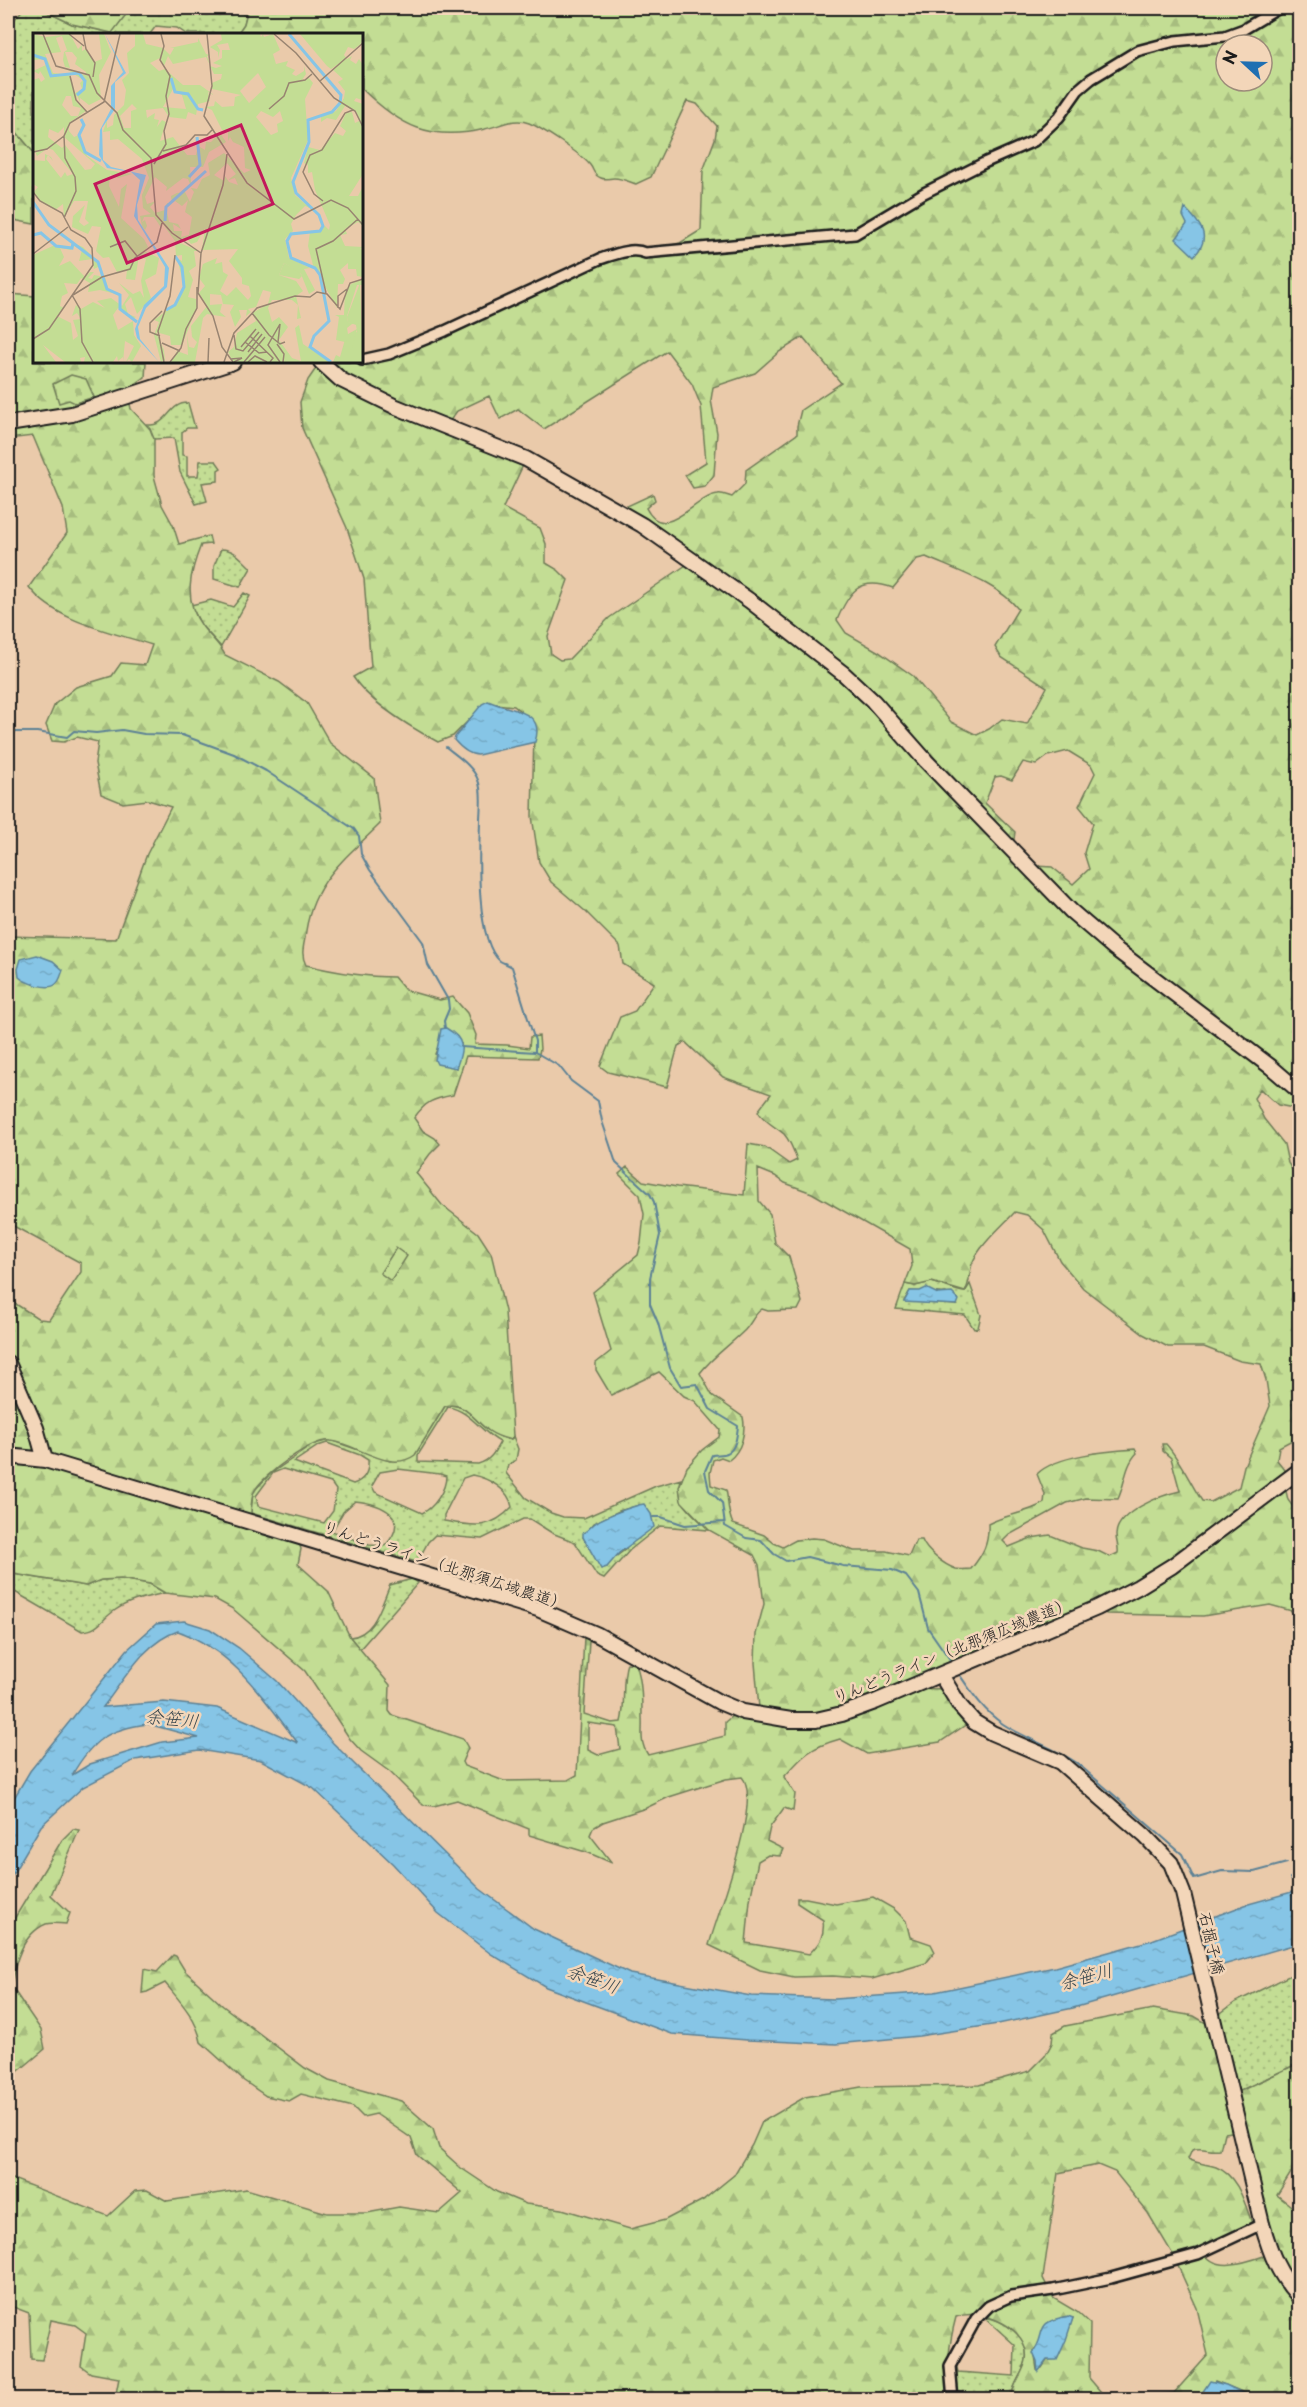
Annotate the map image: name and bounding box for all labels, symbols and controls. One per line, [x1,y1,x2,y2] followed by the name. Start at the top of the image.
[33,33,363,363] inset map
[1214,33,1274,93] north arrow
[1216,47,1243,67] text: N
[320,1513,571,1615] street label: りんどうライン（北那須広域農道）
[829,1590,1075,1708] street label: りんどうライン（北那須広域農道）
[144,1701,200,1734] water label: 余笹川
[1194,1909,1232,1977] street label: 石掘子橋
[564,1956,624,2000] water label: 余笹川
[1056,1956,1115,1996] water label: 余笹川

